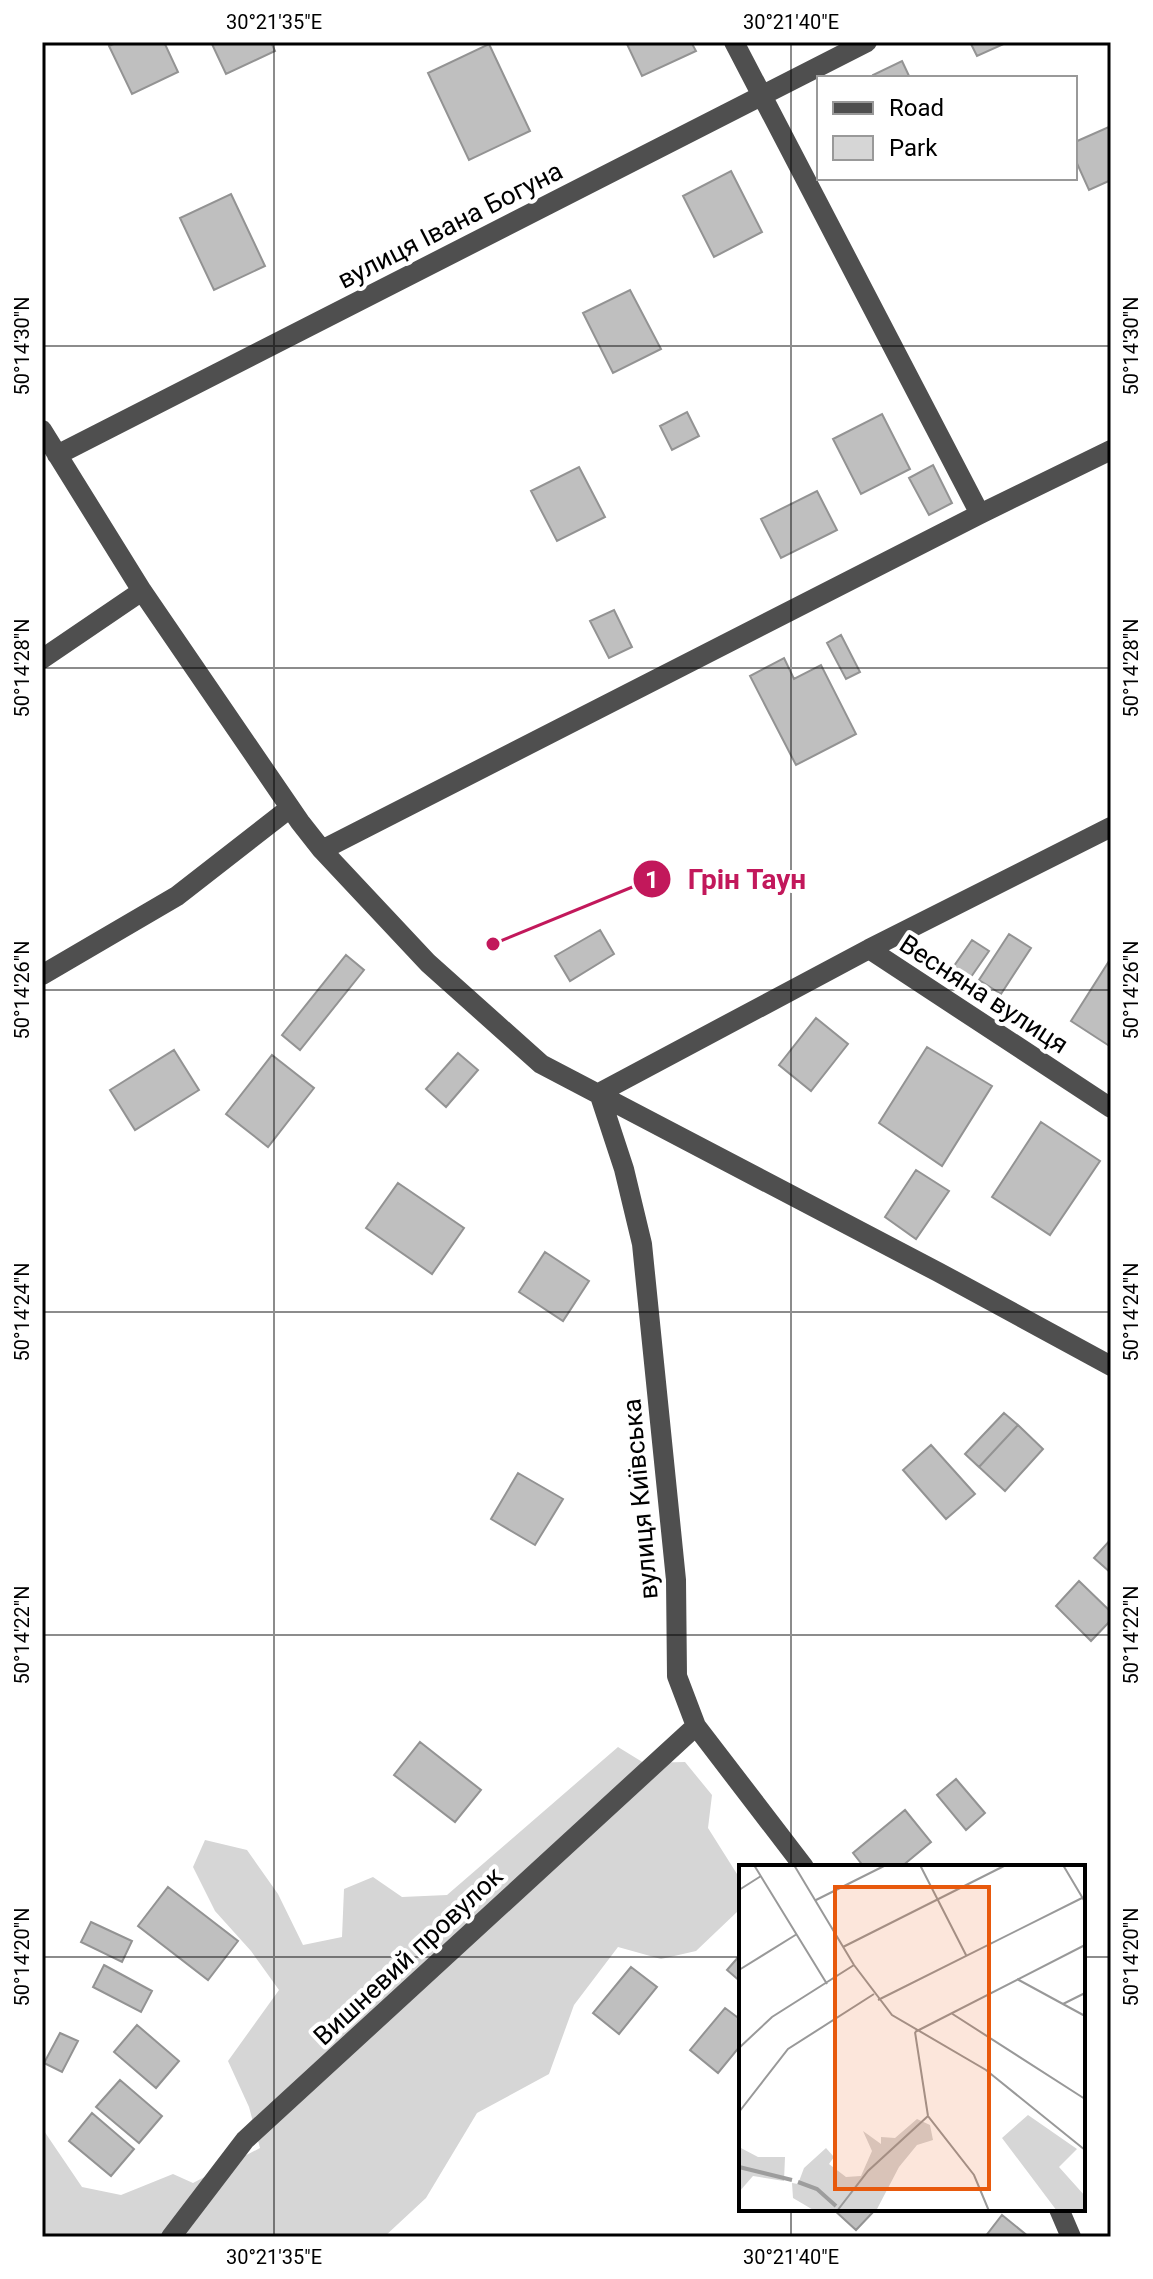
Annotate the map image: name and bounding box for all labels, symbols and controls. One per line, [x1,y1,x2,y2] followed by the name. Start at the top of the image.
[226,10,322,34] text: 30°21'35"E
[743,10,839,34] text: 30°21'40"E
[817,76,1077,180] legend
[889,94,944,122] text: Road
[889,134,938,162] text: Park
[333,155,567,295] street label: вулиця Івана Богуна
[10,296,34,396] text: 50°14'30"N
[1119,296,1143,396] text: 50°14'30"N
[10,618,34,718] text: 50°14'28"N
[1119,618,1143,718] text: 50°14'28"N
[632,853,823,905] callout: Грін Таун
[688,863,806,896] text: Грін Таун
[645,866,659,894] text: 1
[894,928,1074,1060] street label: Весняна вулиця
[10,940,34,1040] text: 50°14'26"N
[1119,940,1143,1040] text: 50°14'26"N
[10,1262,34,1362] text: 50°14'24"N
[1119,1262,1143,1362] text: 50°14'24"N
[616,1397,664,1601] street label: вулиця Київська
[10,1585,34,1685] text: 50°14'22"N
[1119,1585,1143,1685] text: 50°14'22"N
[307,1861,509,2051] street label: Вишневий провулок
[739,1865,1085,2211] inset map
[10,1907,34,2007] text: 50°14'20"N
[1119,1907,1143,2007] text: 50°14'20"N
[226,2245,322,2269] text: 30°21'35"E
[743,2245,839,2269] text: 30°21'40"E

